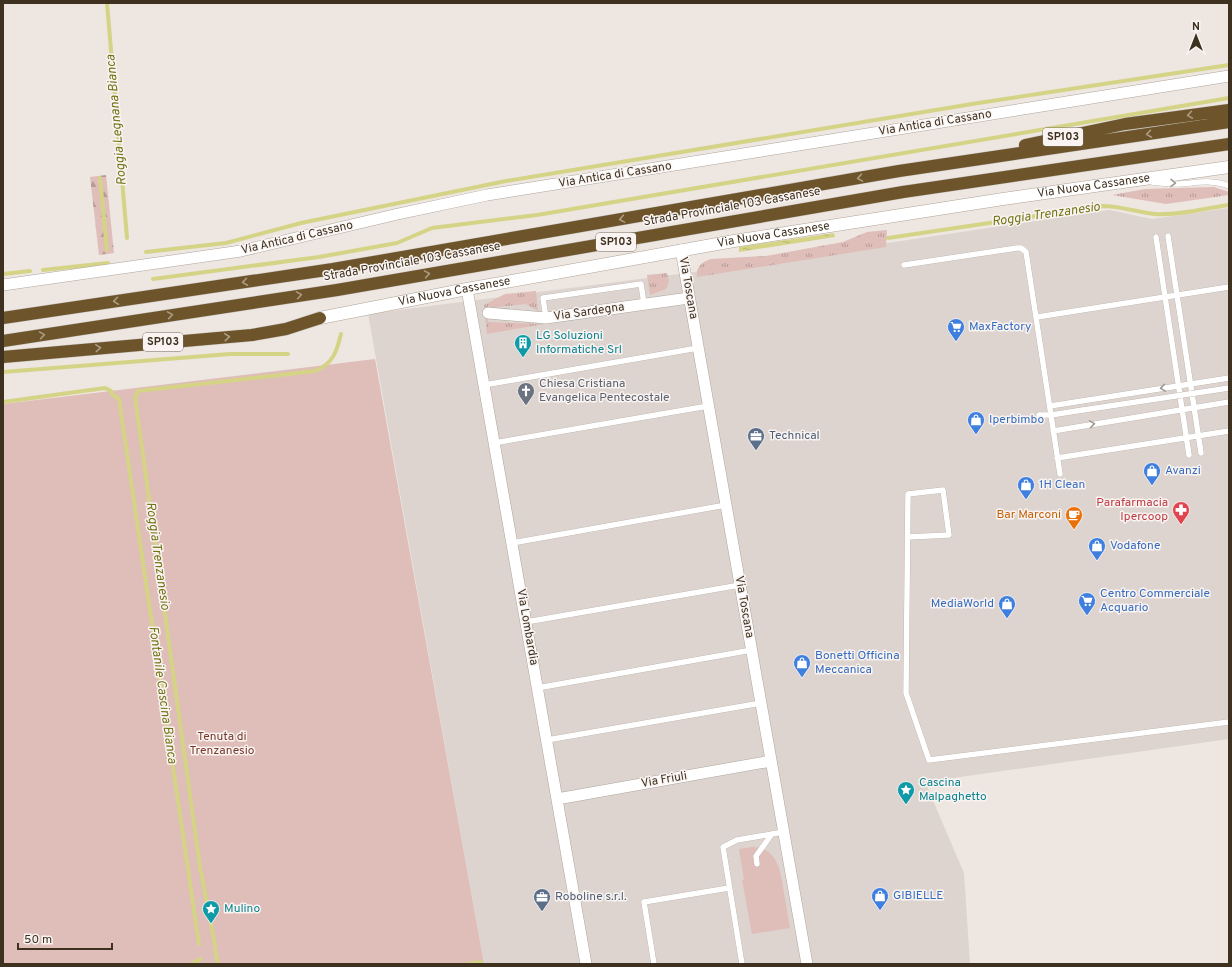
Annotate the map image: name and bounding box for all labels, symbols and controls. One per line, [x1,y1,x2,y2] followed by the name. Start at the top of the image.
[1176,16,1216,56] north arrow
[1192,20,1200,34] text: N
[103,54,131,186] water label: Roggia Legnana Bianca
[877,106,993,140] street label: Via Antica di Cassano
[1187,110,1193,119] one-way arrow
[1043,128,1083,146] road number: SP103
[1146,129,1152,138] one-way arrow
[557,158,673,192] street label: Via Antica di Cassano
[1036,170,1151,202] street label: Via Nuova Cassanese
[857,173,863,182] one-way arrow
[1170,179,1176,188] one-way arrow
[642,184,822,230] street label: Strada Provinciale 103 Cassanese
[991,199,1101,231] water label: Roggia Trenzanesio
[619,214,625,223] one-way arrow
[239,217,355,259] street label: Via Antica di Cassano
[716,218,831,252] street label: Via Nuova Cassanese
[596,233,636,251] road number: SP103
[322,239,502,285] street label: Strada Provinciale 103 Cassanese
[675,256,701,320] street label: Via Toscana
[424,270,430,279] one-way arrow
[397,273,512,310] street label: Via Nuova Cassanese
[242,277,248,286] one-way arrow
[296,292,302,300] one-way arrow
[113,296,119,305] one-way arrow
[553,299,625,325] street label: Via Sardegna
[167,311,173,320] one-way arrow
[946,317,966,342] supermarket icon: MaxFactory
[969,319,1031,335] place label: MaxFactory
[536,328,622,358] place label: LG Soluzioni Informatiche Srl
[38,331,45,340] one-way arrow
[143,333,183,351] road number: SP103
[224,333,230,342] one-way arrow
[513,333,533,358] building icon: LG Soluzioni Informatiche Srl
[95,344,101,353] one-way arrow
[539,376,670,406] place label: Chiesa Cristiana Evangelica Pentecostale
[516,381,536,406] church icon: Chiesa Cristiana Evangelica Pentecostale
[1160,383,1166,392] one-way arrow
[966,410,986,435] shop icon: Iperbimbo
[989,412,1044,428] place label: Iperbimbo
[1089,421,1095,429] one-way arrow
[746,426,766,451] office icon: Technical
[769,428,820,444] place label: Technical
[1142,461,1162,486] shop icon: Avanzi
[1165,463,1201,479] place label: Avanzi
[1016,475,1036,500] shop icon: 1H Clean
[1039,477,1085,493] place label: 1H Clean
[1096,495,1168,525] place label: Parafarmacia Ipercoop
[1171,500,1191,525] pharmacy icon: Parafarmacia Ipercoop
[141,501,173,611] water label: Roggia Trenzanesio
[1064,505,1084,530] cafe icon: Bar Marconi
[996,507,1061,523] place label: Bar Marconi
[1087,536,1107,561] shop icon: Vodafone
[1110,538,1160,554] place label: Vodafone
[731,575,757,639] street label: Via Toscana
[1100,586,1210,616] place label: Centro Commerciale Acquario
[512,588,542,666] street label: Via Lombardia
[1077,591,1097,616] supermarket icon: Centro Commerciale Acquario
[997,594,1017,619] shop icon: MediaWorld
[931,596,994,612] place label: MediaWorld
[144,625,180,765] water label: Fontanile Cascina Bianca
[815,648,899,678] place label: Bonetti Officina Meccanica
[792,653,812,678] shop icon: Bonetti Officina Meccanica
[190,729,255,759] park label: Tenuta di Trenzanesio
[640,768,688,792] street label: Via Friuli
[919,775,987,805] place label: Cascina Malpaghetto
[896,780,916,805] place icon: Cascina Malpaghetto
[870,886,890,911] shop icon: GIBIELLE
[532,887,552,912] office icon: Roboline s.r.l.
[893,888,943,904] place label: GIBIELLE
[555,889,627,905] place label: Roboline s.r.l.
[201,899,221,924] place icon: Mulino
[224,901,261,917] place label: Mulino
[18,925,112,951] scale bar
[24,932,52,948] text: 50 m

